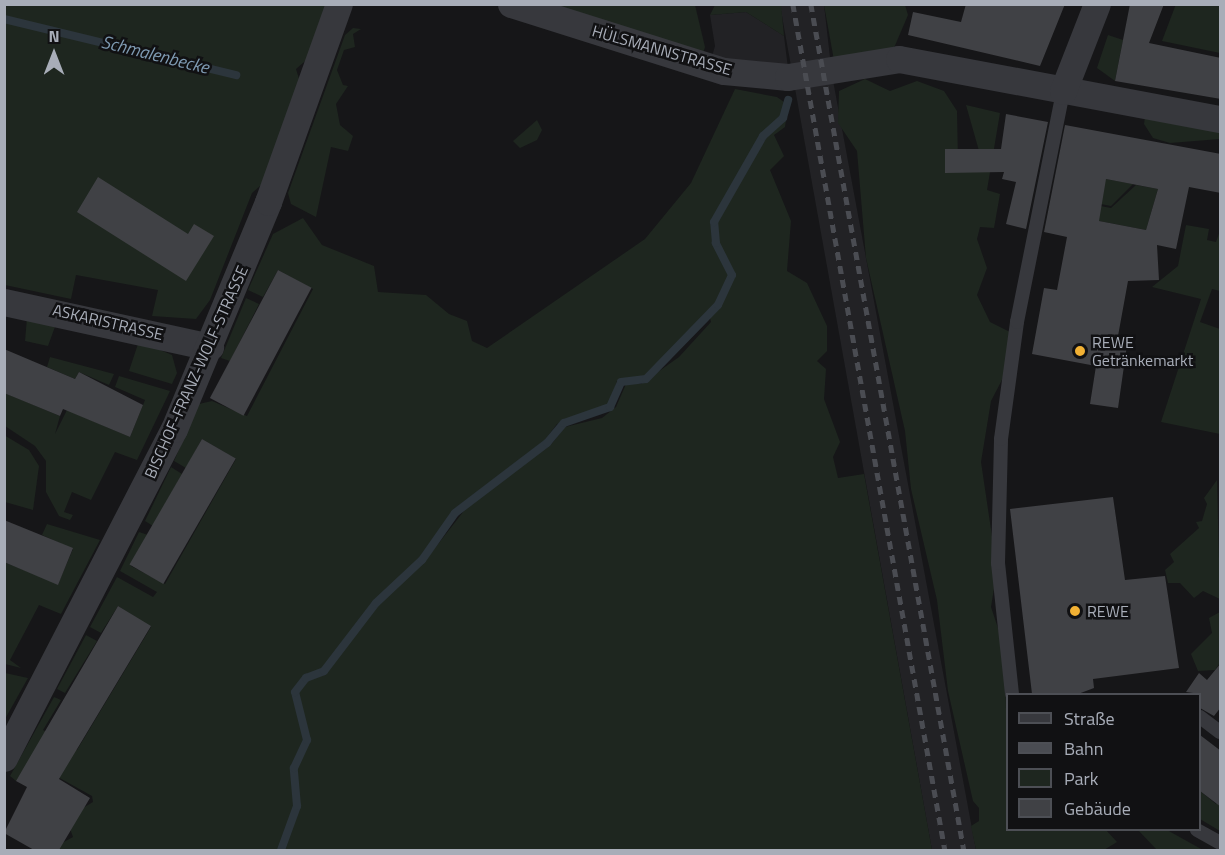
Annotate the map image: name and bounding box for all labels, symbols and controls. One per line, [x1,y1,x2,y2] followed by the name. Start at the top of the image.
[590,21,734,79] street label: HÜLSMANNSTRASSE
[24,24,84,84] north arrow
[48,24,60,48] text: N
[99,31,211,79] water label: Schmalenbecke
[140,263,252,481] street label: BISCHOF-FRANZ-WOLF-STRASSE
[51,300,165,344] street label: ASKARISTRASSE
[1092,332,1193,370] place label: REWE Getränkemarkt
[1073,344,1087,358] marker: REWE Getränkemarkt
[1087,601,1129,621] place label: REWE
[1068,604,1082,618] marker: REWE
[1006,693,1201,831] legend
[1064,705,1115,732] text: Straße
[1064,735,1103,762] text: Bahn
[1064,765,1098,792] text: Park
[1064,795,1131,822] text: Gebäude

